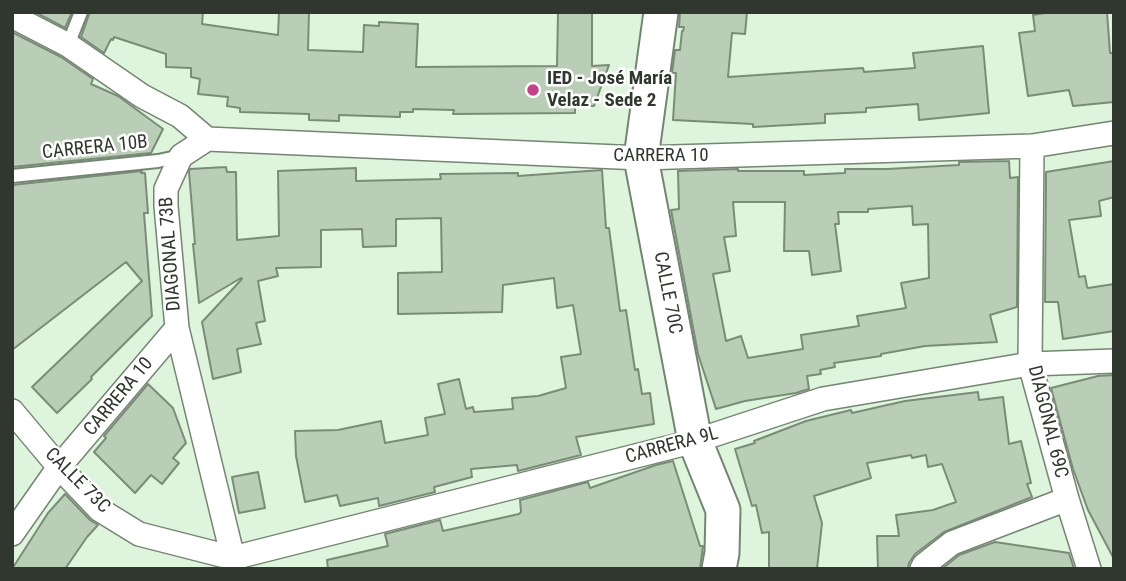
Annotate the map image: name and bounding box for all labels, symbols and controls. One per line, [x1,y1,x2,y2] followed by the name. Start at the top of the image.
[547,68,672,112] place label: IED - José María Velaz - Sede 2
[525,82,541,98] marker: IED - José María Velaz - Sede 2
[41,131,149,165] street label: CARRERA 10B
[613,145,709,167] street label: CARRERA 10
[156,196,186,312] street label: DIAGONAL 73B
[648,250,686,336] street label: CALLE 70C
[80,353,158,441] street label: CARRERA 10
[1022,363,1072,481] street label: DIAGONAL 69C
[623,423,721,469] street label: CARRERA 9L
[40,444,114,518] street label: CALLE 73C

